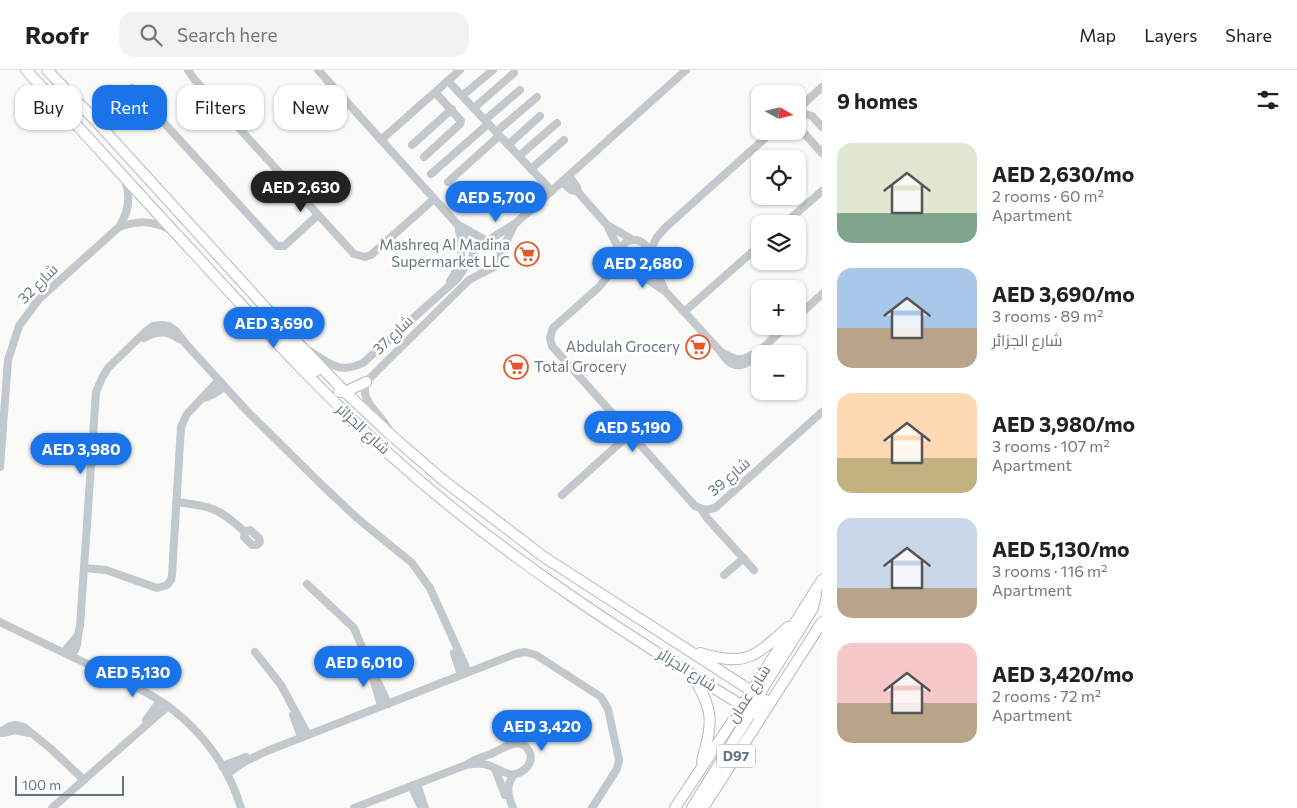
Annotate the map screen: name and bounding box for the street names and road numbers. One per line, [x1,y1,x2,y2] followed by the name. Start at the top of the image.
[14,260,63,309] street label: شارع 32
[369,311,418,360] street label: شارع 37
[331,398,394,460] street label: شارع الجزائر
[704,453,755,502] street label: شارع 39
[652,643,720,697] street label: شارع الجزائر
[723,661,776,727] street label: شارع عمان
[717,744,755,768] road number: D97

